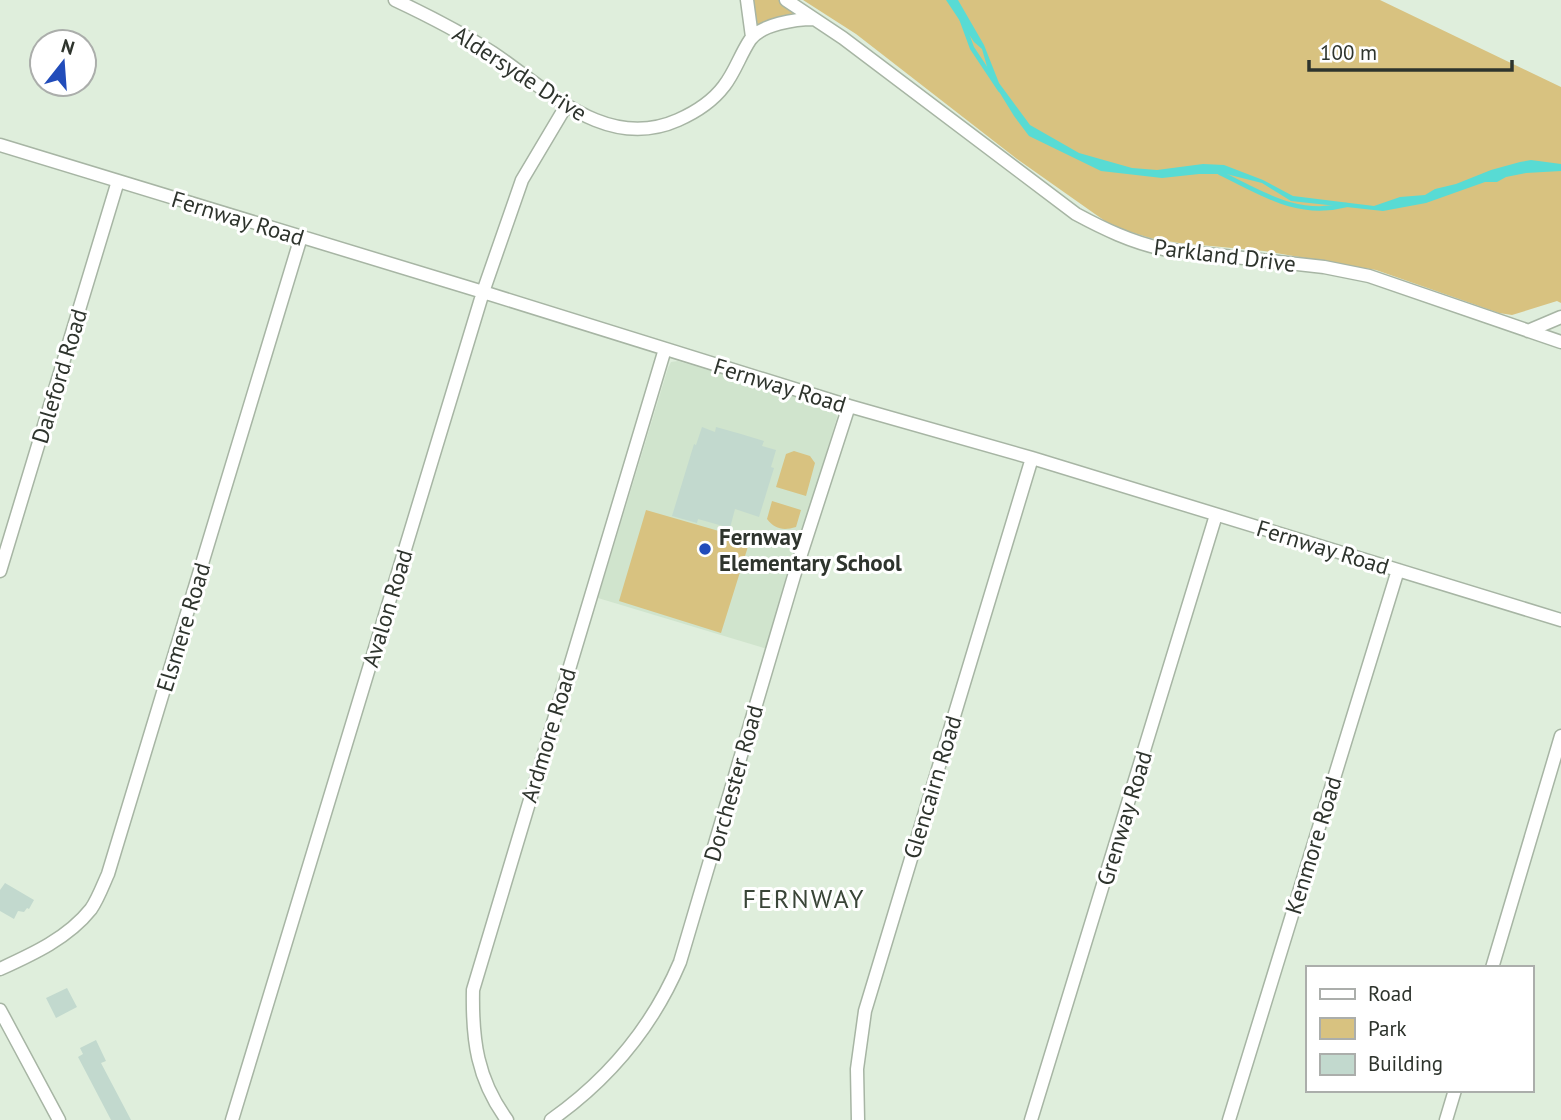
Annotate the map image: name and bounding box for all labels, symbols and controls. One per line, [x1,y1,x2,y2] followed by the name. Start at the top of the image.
[447,19,593,127] street label: Aldersyde Drive
[28,28,98,98] north arrow
[1309,28,1512,72] scale bar
[58,33,77,60] text: N
[1320,39,1377,66] text: 100 m
[168,184,308,252] street label: Fernway Road
[1152,232,1298,278] street label: Parkland Drive
[25,305,93,447] street label: Daleford Road
[710,351,850,419] street label: Fernway Road
[1253,513,1393,581] street label: Fernway Road
[719,522,902,577] place label: Fernway Elementary School
[697,541,713,557] marker: Fernway Elementary School
[355,546,419,670] street label: Avalon Road
[150,559,216,695] street label: Elsmere Road
[514,664,582,806] street label: Ardmore Road
[697,701,769,865] street label: Dorchester Road
[896,712,968,862] street label: Glencairn Road
[1090,747,1158,889] street label: Grenway Road
[1278,773,1348,917] street label: Kenmore Road
[742,882,866,915] district label: FERNWAY
[1306,966,1533,1092] legend
[1368,980,1412,1007] text: Road
[1368,1015,1407,1042] text: Park
[1368,1050,1443,1077] text: Building

